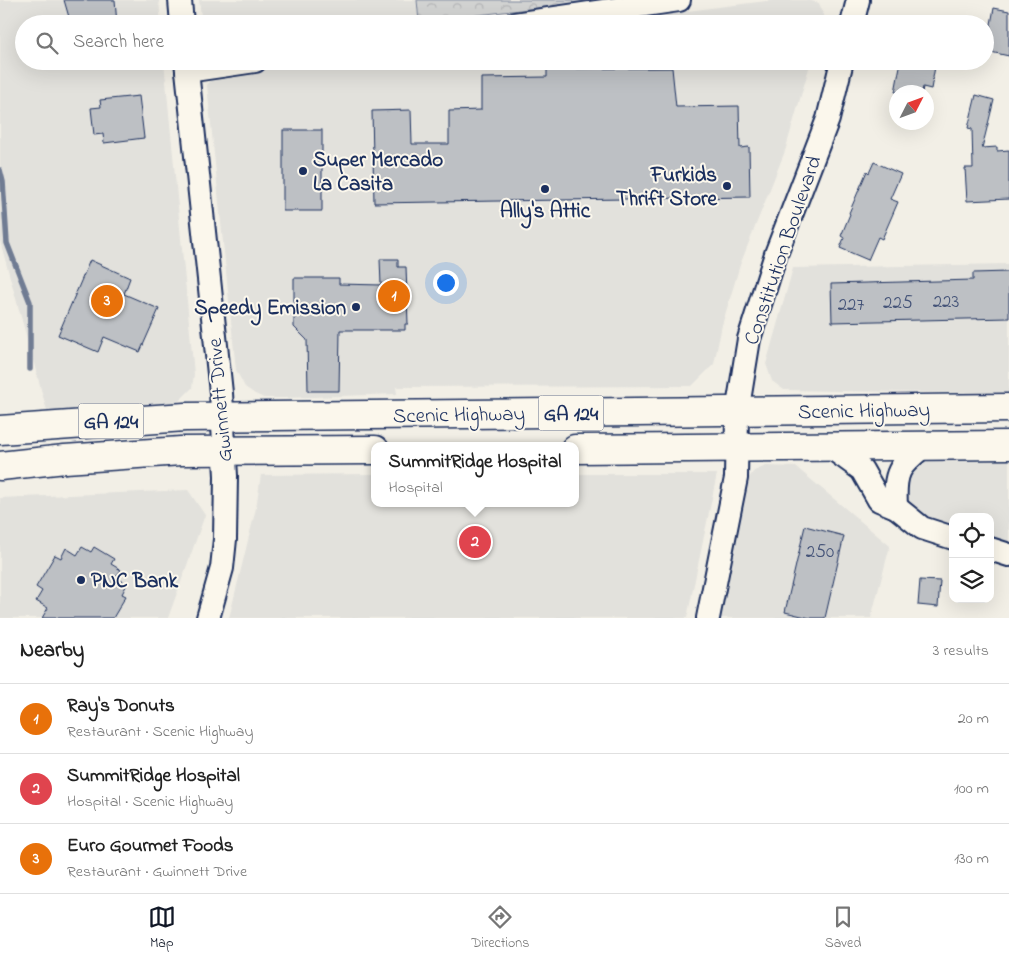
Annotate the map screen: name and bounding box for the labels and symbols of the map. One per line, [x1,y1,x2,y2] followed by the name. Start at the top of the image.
[889,85,934,130] north arrow
[313,146,443,200] place label: Super Mercado La Casita
[737,152,830,349] street label: Constitution Boulevard
[616,161,718,215] place label: Furkids Thrift Store
[297,165,309,177] marker: Super Mercado La Casita
[721,180,733,192] marker: Furkids Thrift Store
[539,183,551,195] marker: Ally's Attic
[500,197,591,229] place label: Ally's Attic
[433,270,459,296] your location
[378,277,410,315] pin: 1
[91,282,123,320] pin: 3
[933,289,960,316] house number: 223
[883,290,913,317] house number: 225
[838,292,865,319] house number: 227
[194,294,346,326] place label: Speedy Emission
[350,301,362,313] marker: Speedy Emission
[201,336,241,463] street label: Gwinnett Drive
[538,396,604,430] road number: GA 124
[798,396,930,430] street label: Scenic Highway
[393,400,525,434] street label: Scenic Highway
[78,404,144,438] road number: GA 124
[459,523,491,561] pin: 2
[806,539,834,566] house number: 250
[91,567,179,597] place label: PNC Bank
[75,574,87,586] marker: PNC Bank

